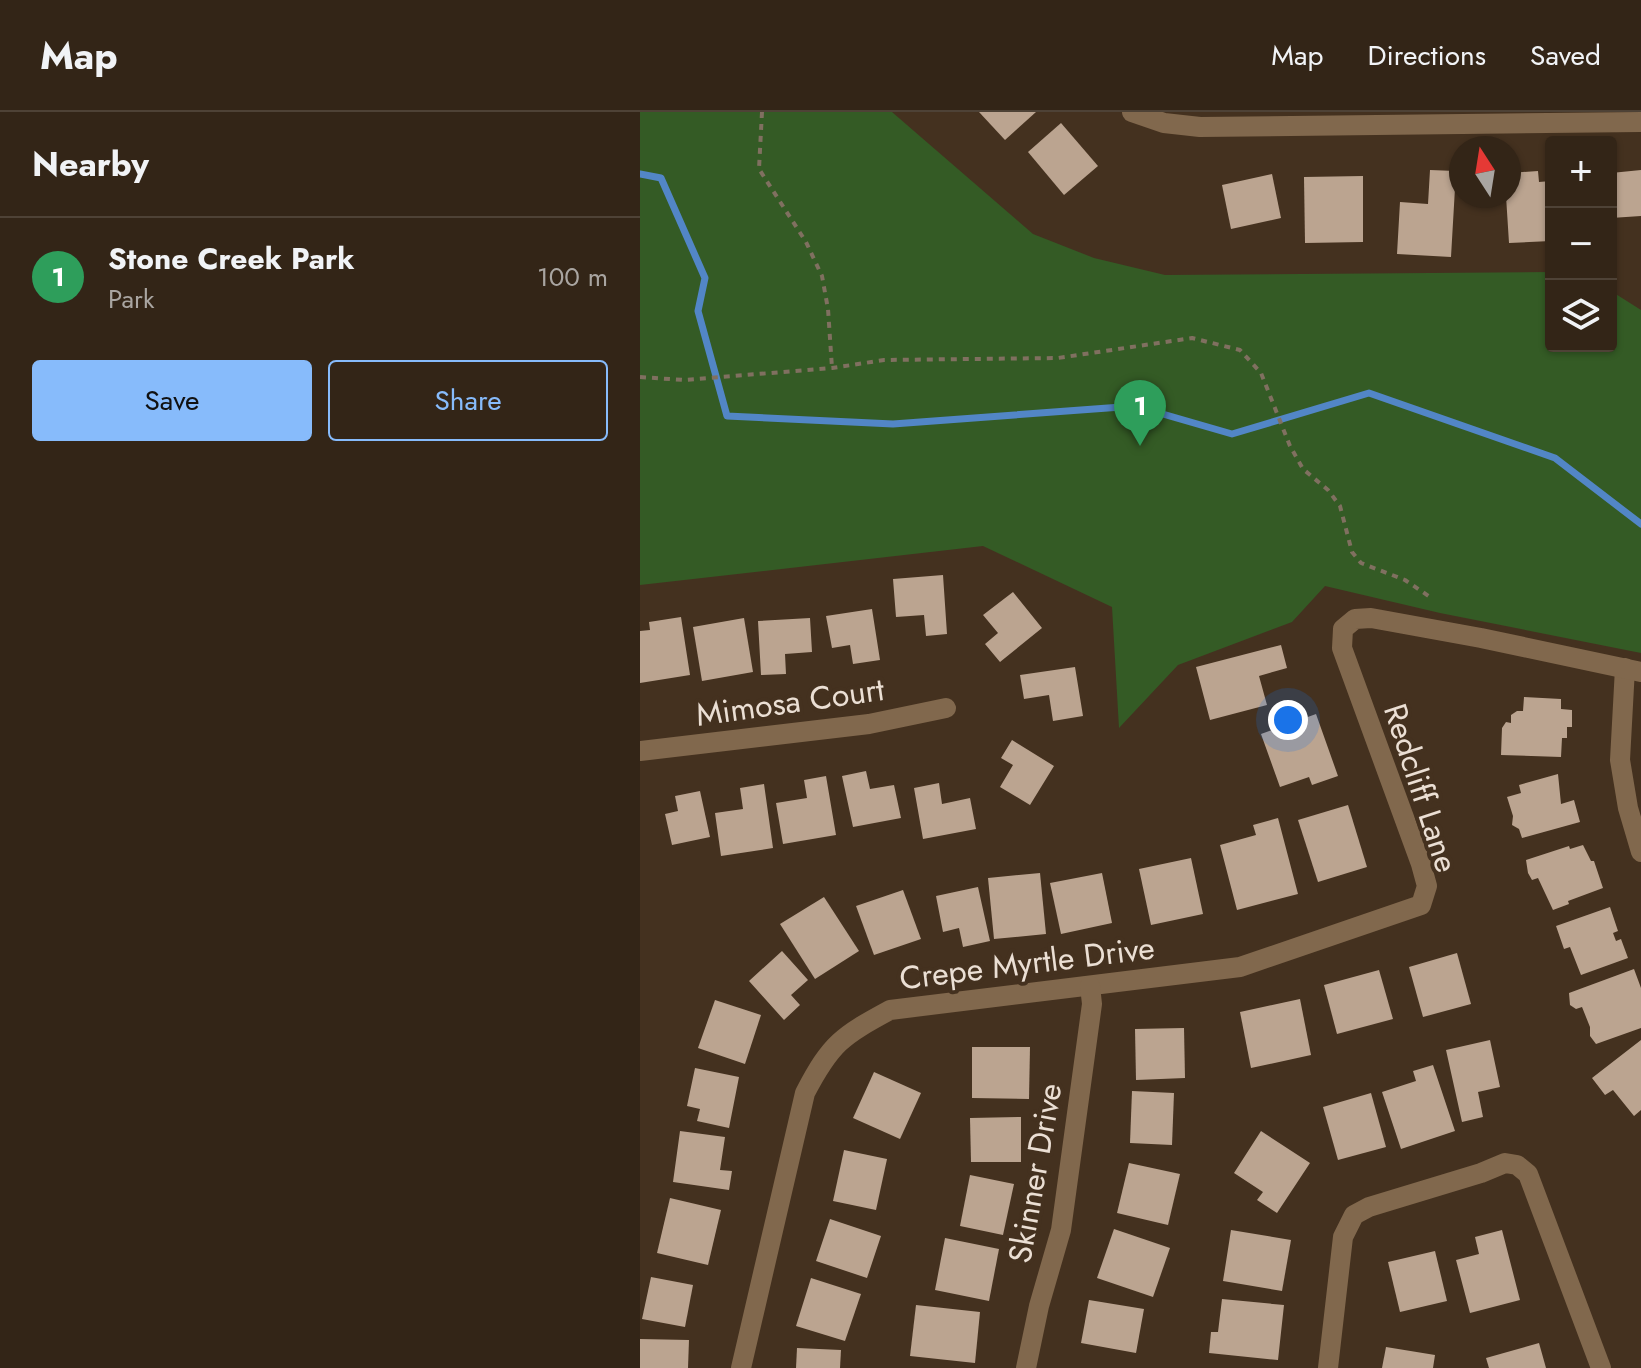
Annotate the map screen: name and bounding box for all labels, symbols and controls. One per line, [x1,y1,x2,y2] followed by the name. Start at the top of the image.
[40,28,118,83] text: Map
[1271,35,1323,76] text: Map
[1367,35,1486,76] text: Directions
[1530,35,1601,76] text: Saved
[1449,136,1521,208] north arrow
[1545,136,1617,352] map controls
[1545,136,1617,208] button: +
[32,140,149,189] text: Nearby
[1545,208,1617,280] button: −
[108,237,355,280] text: Stone Creek Park
[51,258,65,296] text: 1
[537,258,608,296] text: 100 m
[108,280,154,318] text: Park
[1545,280,1617,352] button: layers
[32,360,312,441] button: Save
[328,360,608,441] button: Share
[1114,380,1166,446] pin: 1
[693,666,887,738] street label: Mimosa Court
[1372,698,1470,878] street label: Redcliff Lane
[1268,700,1308,740] your location
[897,925,1157,1001] street label: Crepe Myrtle Drive
[997,1080,1073,1266] street label: Skinner Drive

